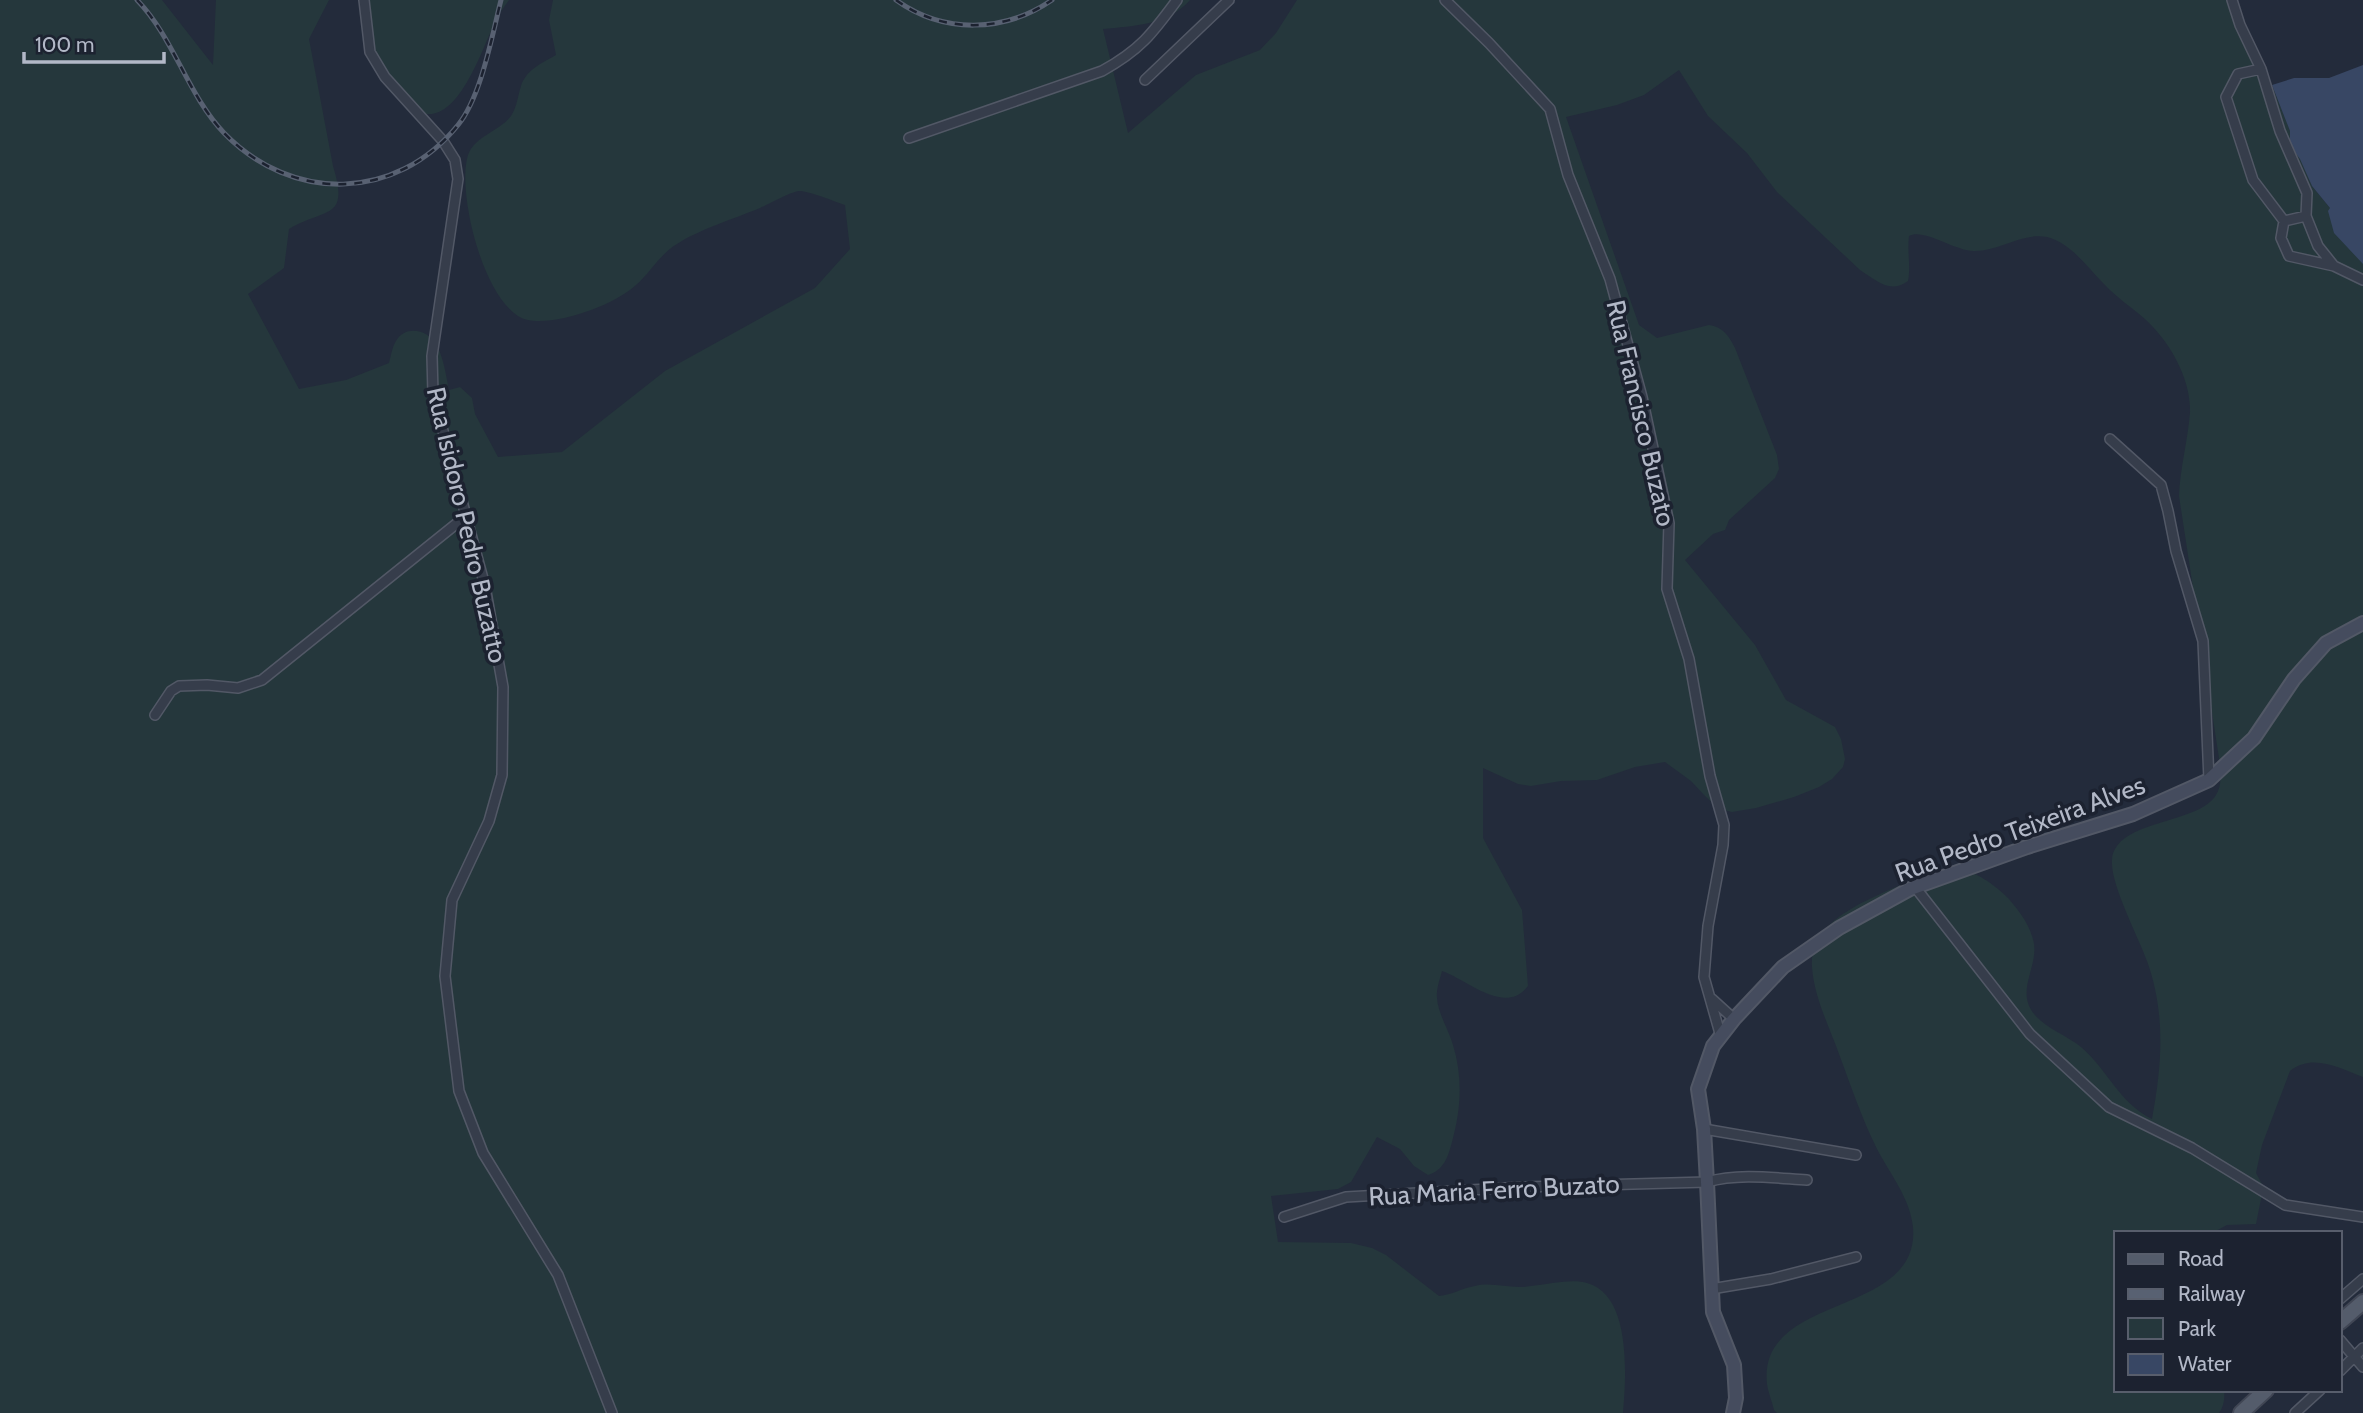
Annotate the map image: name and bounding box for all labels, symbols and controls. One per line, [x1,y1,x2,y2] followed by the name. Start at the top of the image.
[24,21,164,65] scale bar
[35,32,94,57] text: 100 m
[1599,297,1683,529] street label: Rua Francisco Buzato
[420,384,514,666] street label: Rua Isidoro Pedro Buzatto
[1891,769,2150,889] street label: Rua Pedro Teixeira Alves
[1368,1167,1620,1213] street label: Rua Maria Ferro Buzato
[2114,1231,2342,1392] legend
[2178,1246,2224,1271] text: Road
[2178,1281,2246,1306] text: Railway
[2178,1316,2216,1341] text: Park
[2178,1351,2232,1376] text: Water

